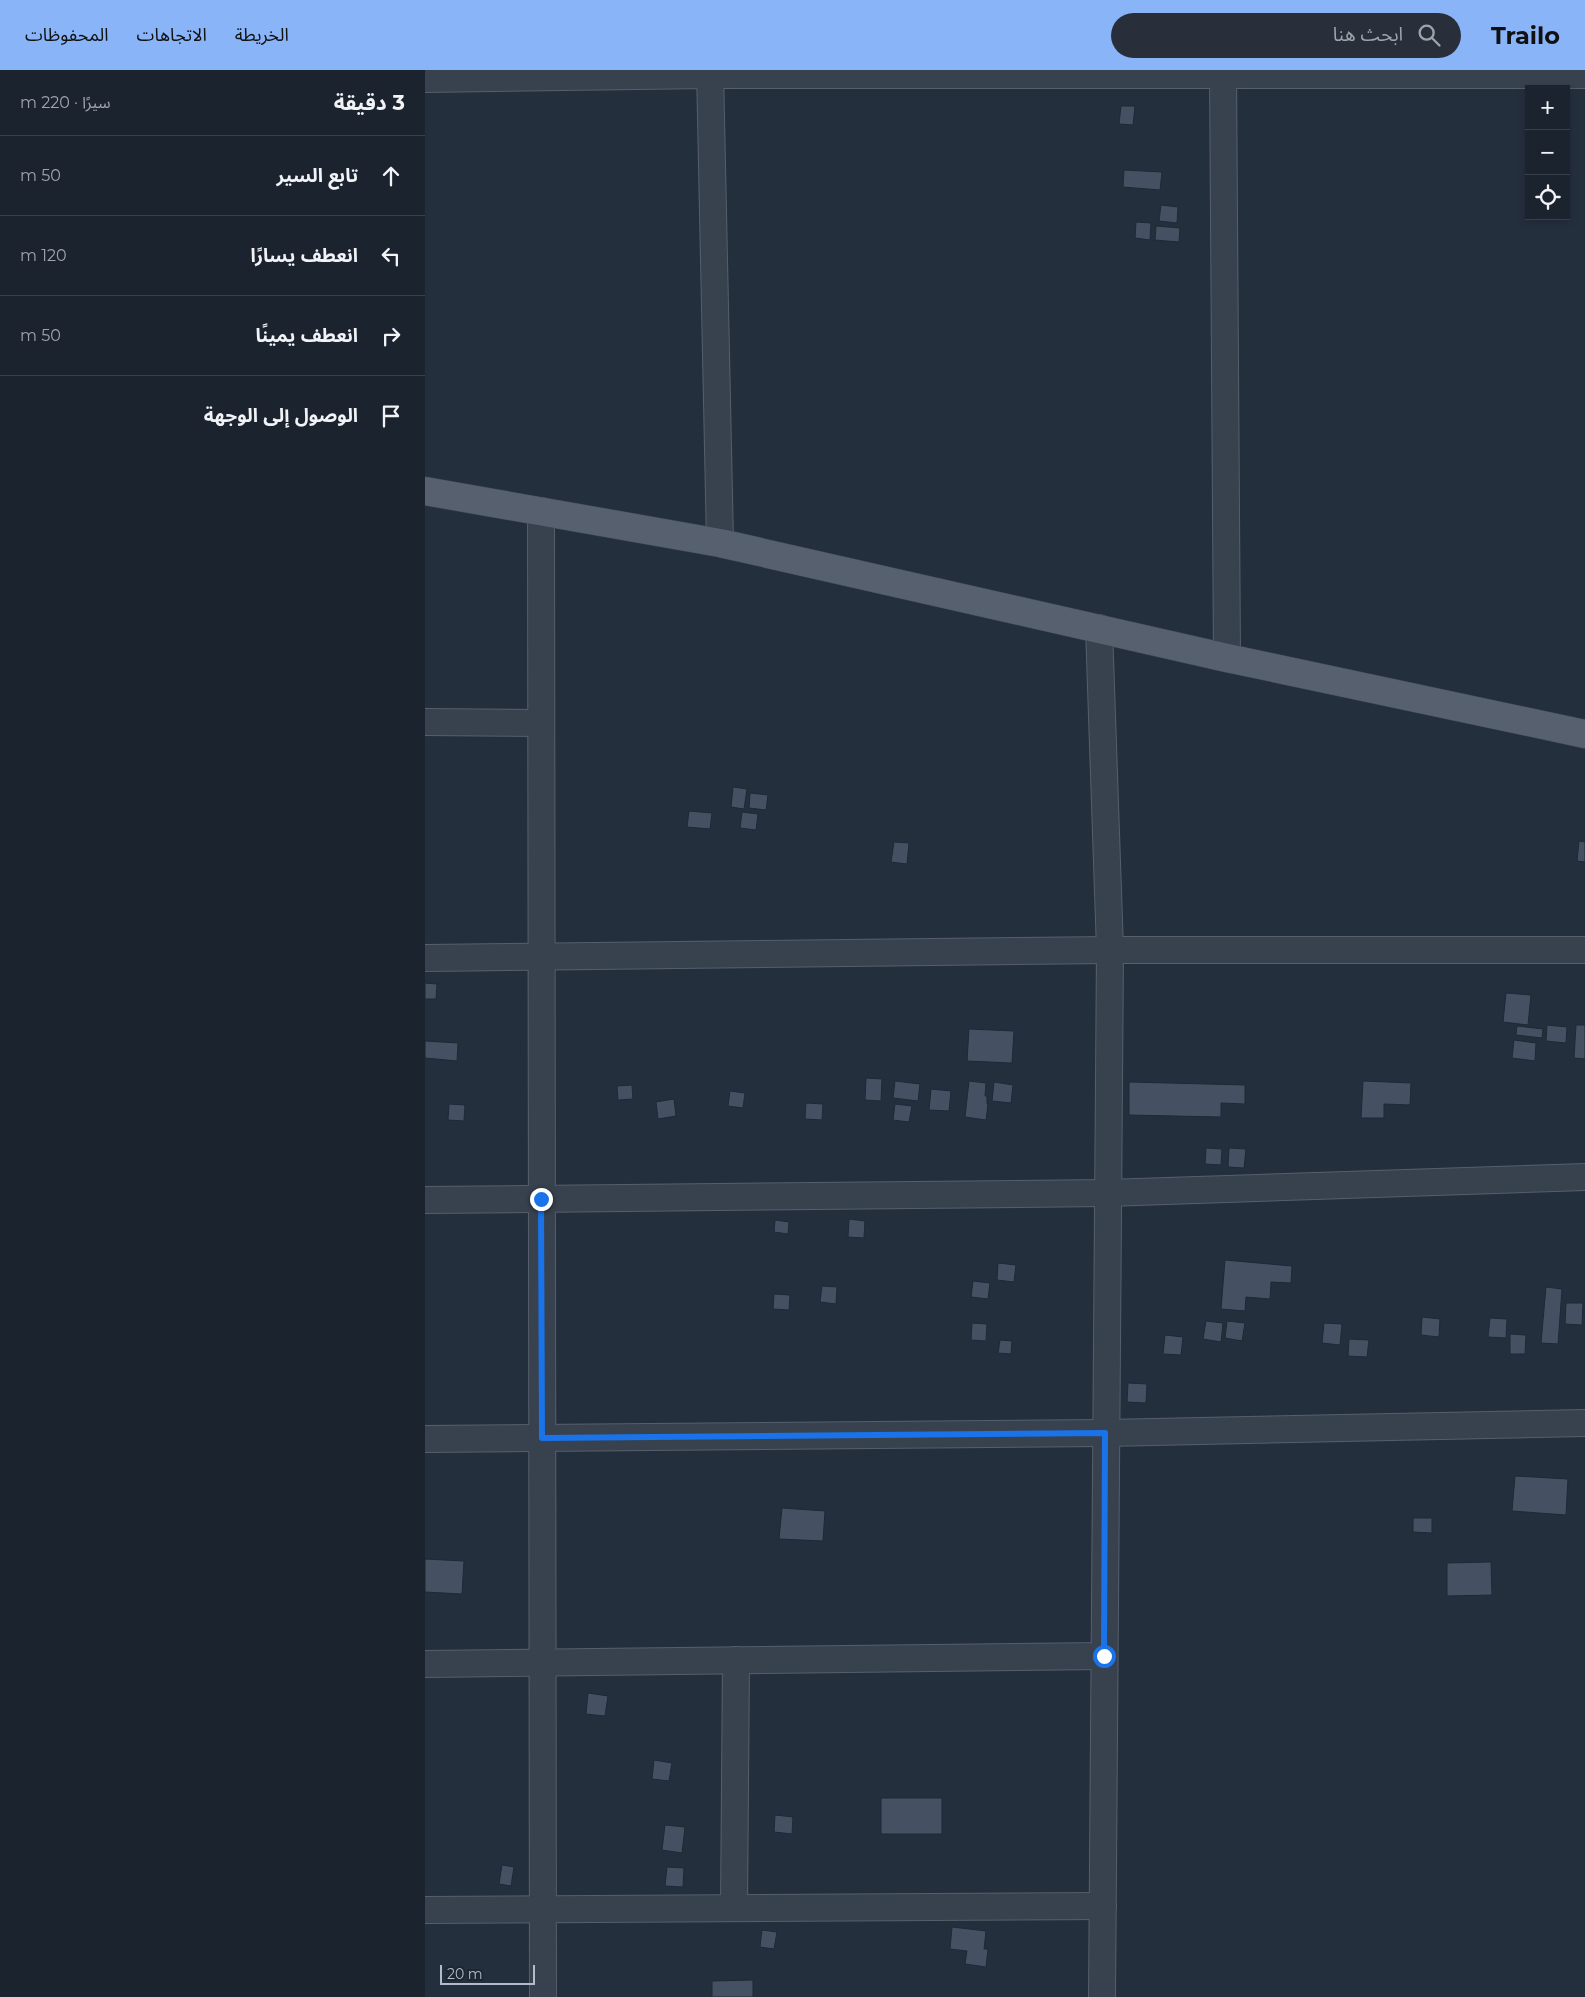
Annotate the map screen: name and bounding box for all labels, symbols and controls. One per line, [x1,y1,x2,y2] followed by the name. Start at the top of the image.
[1111,13,1461,58] search box
[1415,21,1443,49] icon: search
[1491,21,1560,50] text: Trailo
[1333,23,1403,46] text: ابحث هنا
[25,24,109,46] text: المحفوظات
[137,24,207,46] text: الاتجاهات
[235,24,289,46] text: الخريطة
[1525,85,1570,220] map controls
[1525,85,1570,130] button: +
[334,90,405,115] text: 3 دقيقة
[20,93,111,112] text: سيرًا · 220 m
[1525,130,1570,175] button: −
[377,162,405,190] icon: ahead
[276,164,358,187] text: تابع السير
[20,166,61,185] text: 50 m
[1525,175,1570,220] button: locate
[377,242,405,270] icon: left
[251,244,358,267] text: انعطف يسارًا
[20,246,67,265] text: 120 m
[377,322,405,350] icon: right
[255,324,358,347] text: انعطف يمينًا
[20,326,61,345] text: 50 m
[377,402,405,430] icon: arrive
[204,404,358,427] text: الوصول إلى الوجهة
[530,1188,553,1211] route end
[1093,1645,1116,1668] route start
[440,1962,535,1985] scale bar
[447,1965,483,1983] text: 20 m

